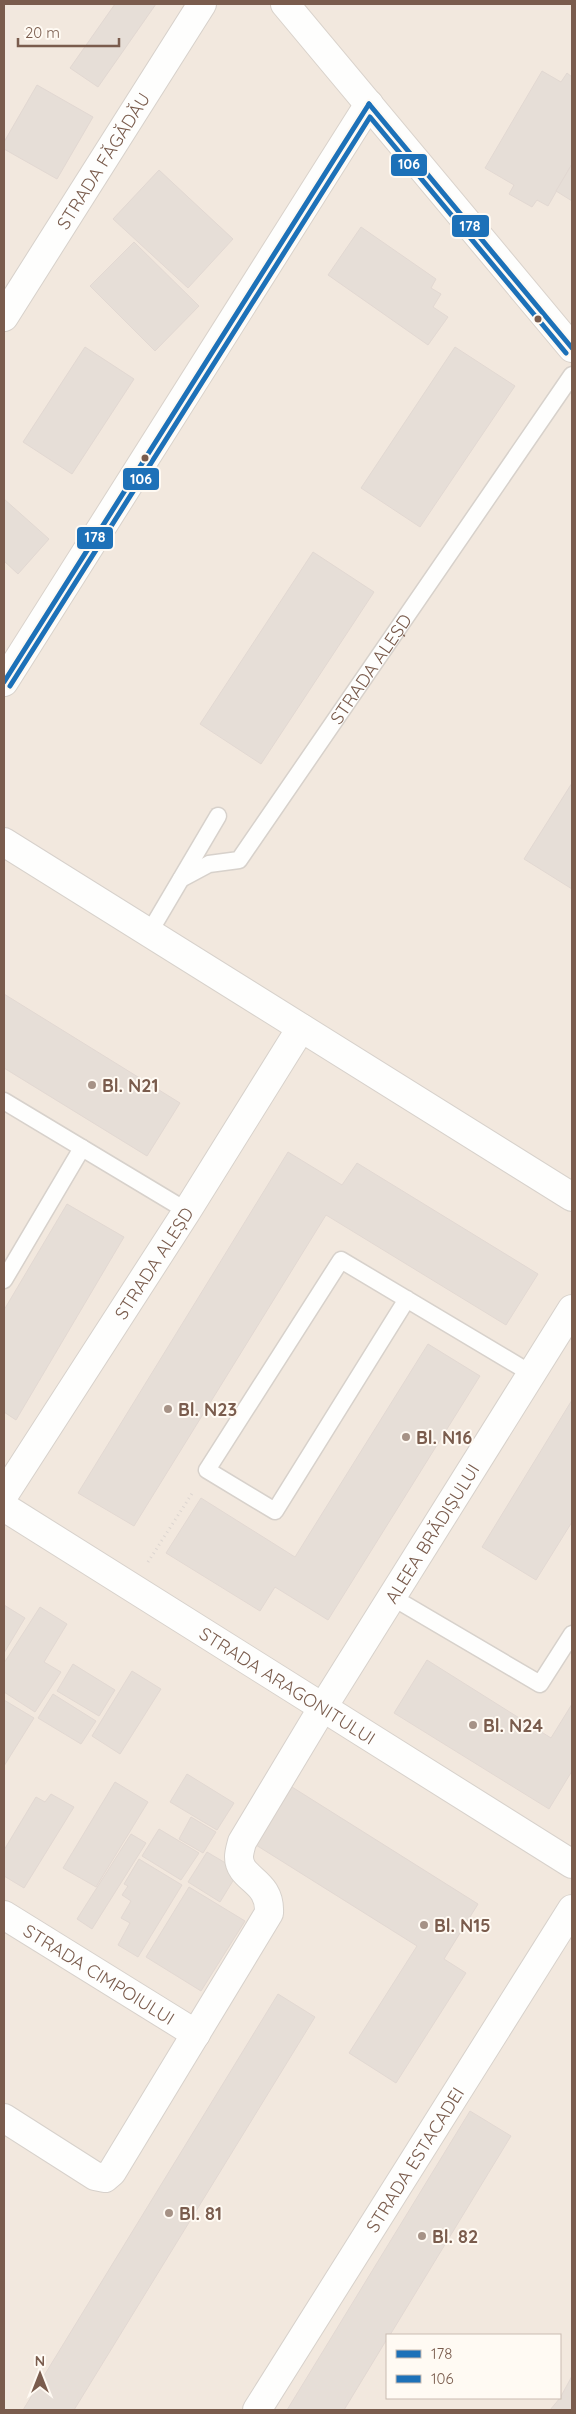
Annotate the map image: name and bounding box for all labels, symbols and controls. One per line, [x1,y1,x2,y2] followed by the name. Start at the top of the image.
[18,15,119,47] scale bar
[25,23,60,42] text: 20 m
[51,88,155,233] street label: STRADA FĂGĂDĂU
[390,153,428,177] line badge: 106
[398,155,420,173] text: 106
[451,214,490,238] line badge: 178
[460,217,481,235] text: 178
[533,314,543,324] unlabelled marker
[140,453,150,463] unlabelled marker
[122,467,160,491] line badge: 106
[130,470,152,488] text: 106
[76,526,114,550] line badge: 178
[85,528,106,546] text: 178
[324,609,416,728] street label: STRADA ALEȘD
[102,1074,159,1097] place label: Bl. N21
[86,1079,98,1091] marker: Bl. N21
[109,1203,198,1323] street label: STRADA ALEȘD
[178,1398,237,1421] place label: Bl. N23
[162,1403,174,1415] marker: Bl. N23
[416,1426,472,1449] place label: Bl. N16
[400,1431,412,1443] marker: Bl. N16
[379,1459,484,1607] street label: ALEEA BRĂDIȘULUI
[195,1621,380,1749] street label: STRADA ARAGONITULUI
[483,1714,544,1737] place label: Bl. N24
[467,1719,479,1731] marker: Bl. N24
[434,1914,491,1937] place label: Bl. N15
[19,1918,179,2030] street label: STRADA CIMPOIULUI
[418,1919,430,1931] marker: Bl. N15
[360,2083,469,2236] street label: STRADA ESTACADEI
[179,2202,222,2225] place label: Bl. 81
[163,2207,175,2219] marker: Bl. 81
[432,2225,478,2248] place label: Bl. 82
[416,2230,428,2242] marker: Bl. 82
[386,2334,561,2399] legend
[431,2344,452,2363] text: 178
[15,2349,65,2399] north arrow
[35,2352,45,2370] text: N
[431,2369,454,2388] text: 106

